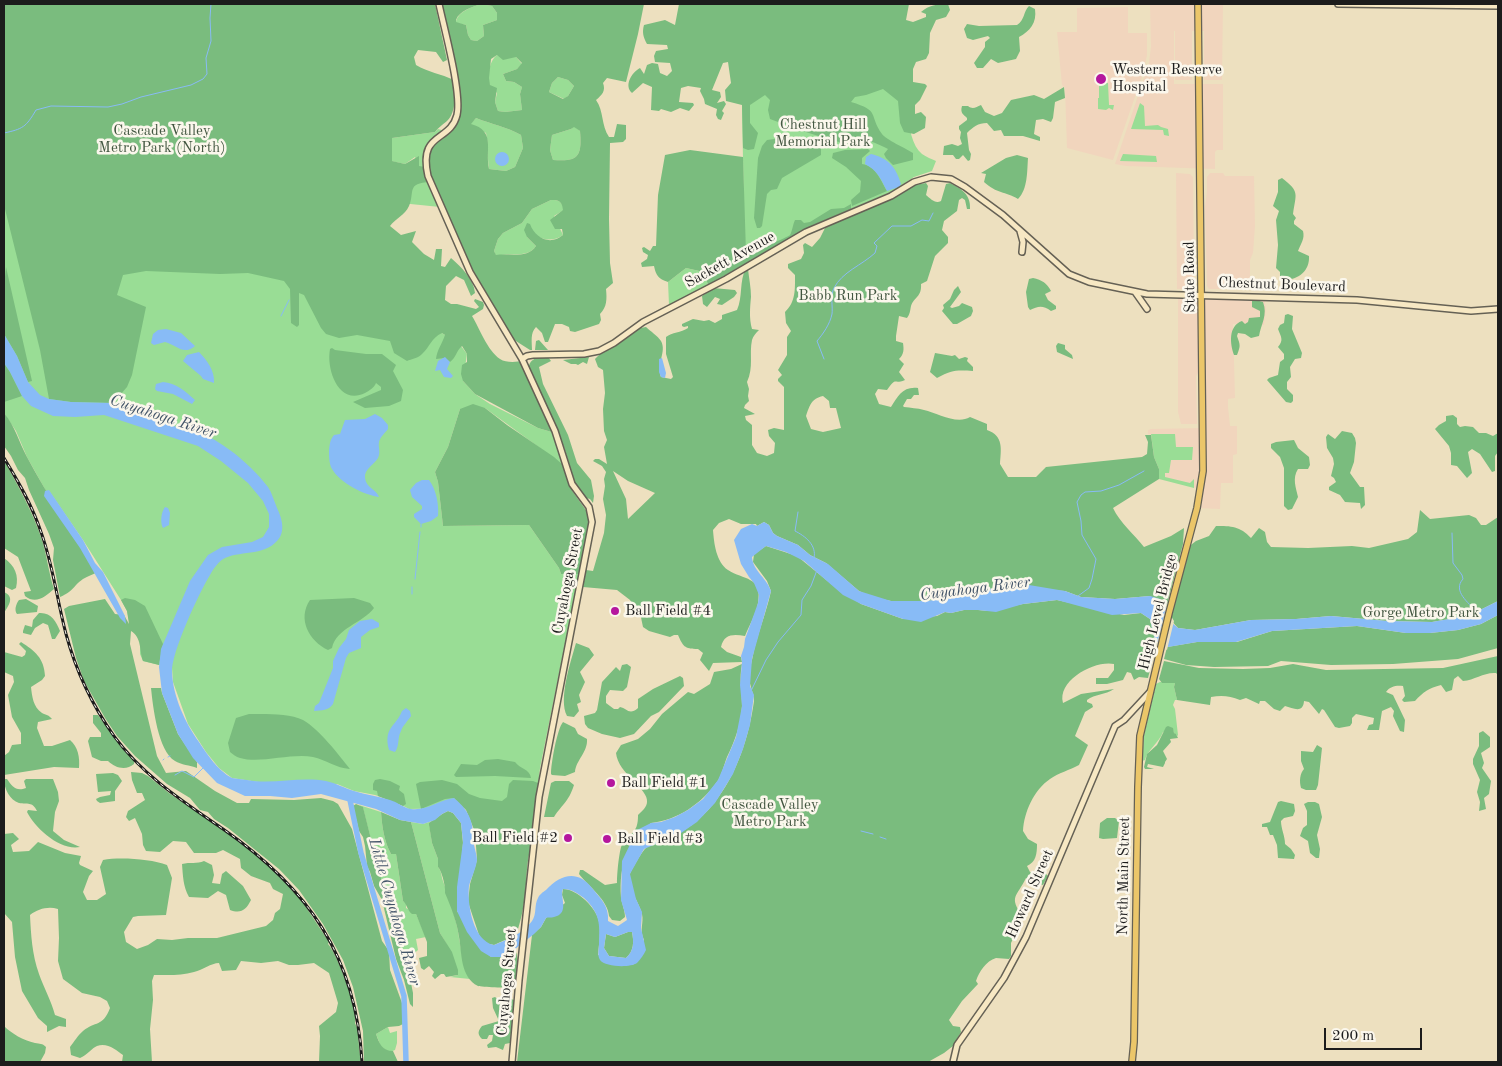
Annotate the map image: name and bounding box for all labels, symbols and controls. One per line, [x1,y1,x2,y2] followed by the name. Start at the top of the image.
[1112,61,1222,96] place label: Western Reserve Hospital
[1094,72,1108,86] marker: Western Reserve Hospital
[775,116,871,151] park label: Chestnut Hill Memorial Park
[98,122,226,157] park label: Cascade Valley Metro Park (North)
[682,228,778,292] street label: Sackett Avenue
[1180,241,1200,313] street label: State Road
[1218,274,1346,296] street label: Chestnut Boulevard
[798,287,898,305] park label: Babb Run Park
[107,391,219,443] water label: Cuyahoga River
[549,526,587,636] street label: Cuyahoga Street
[1135,552,1181,672] street label: High Level Bridge
[919,573,1031,605] water label: Cuyahoga River
[625,602,711,620] place label: Ball Field #4
[1363,604,1479,622] park label: Gorge Metro Park
[609,605,621,617] marker: Ball Field #4
[621,774,707,792] place label: Ball Field #1
[605,777,617,789] marker: Ball Field #1
[721,796,819,831] park label: Cascade Valley Metro Park
[1114,816,1134,936] street label: North Main Street
[472,829,558,847] place label: Ball Field #2
[617,830,703,848] place label: Ball Field #3
[562,832,574,844] marker: Ball Field #2
[601,833,613,845] marker: Ball Field #3
[364,836,424,988] water label: Little Cuyahoga River
[1002,847,1058,941] street label: Howard Street
[493,927,521,1037] street label: Cuyahoga Street
[1327,1018,1424,1050] scale bar
[1332,1029,1374,1044] text: 200 m

